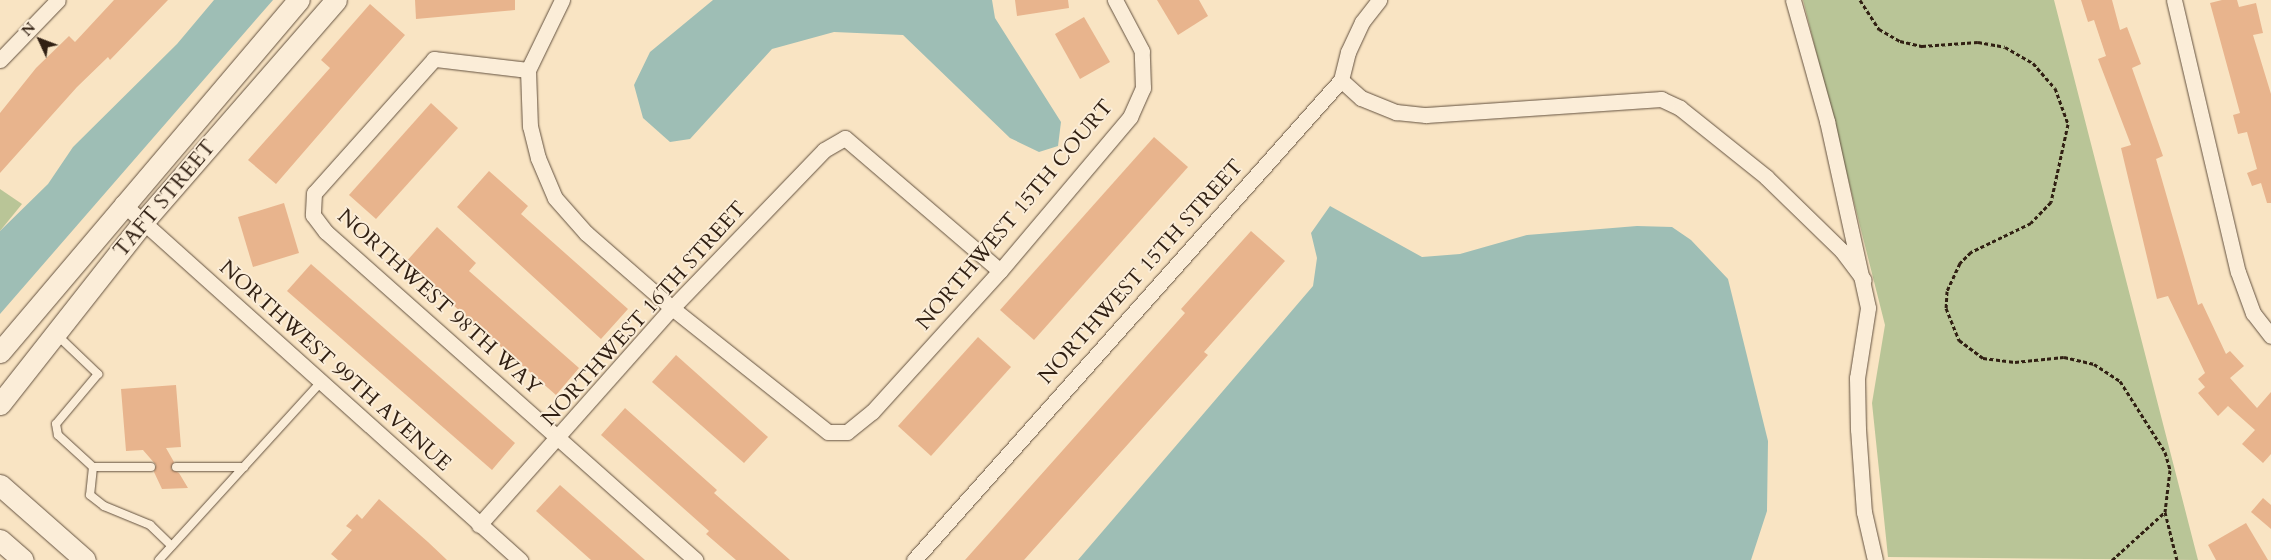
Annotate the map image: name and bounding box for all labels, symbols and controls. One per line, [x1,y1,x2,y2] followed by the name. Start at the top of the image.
[15,15,65,65] north arrow
[18,19,40,40] text: N
[911,95,1119,335] street label: NORTHWEST 15TH COURT
[109,135,221,263] street label: TAFT STREET
[1034,155,1248,389] street label: NORTHWEST 15TH STREET
[537,197,751,431] street label: NORTHWEST 16TH STREET
[332,204,546,400] street label: NORTHWEST 98TH WAY
[214,255,456,477] street label: NORTHWEST 99TH AVENUE

